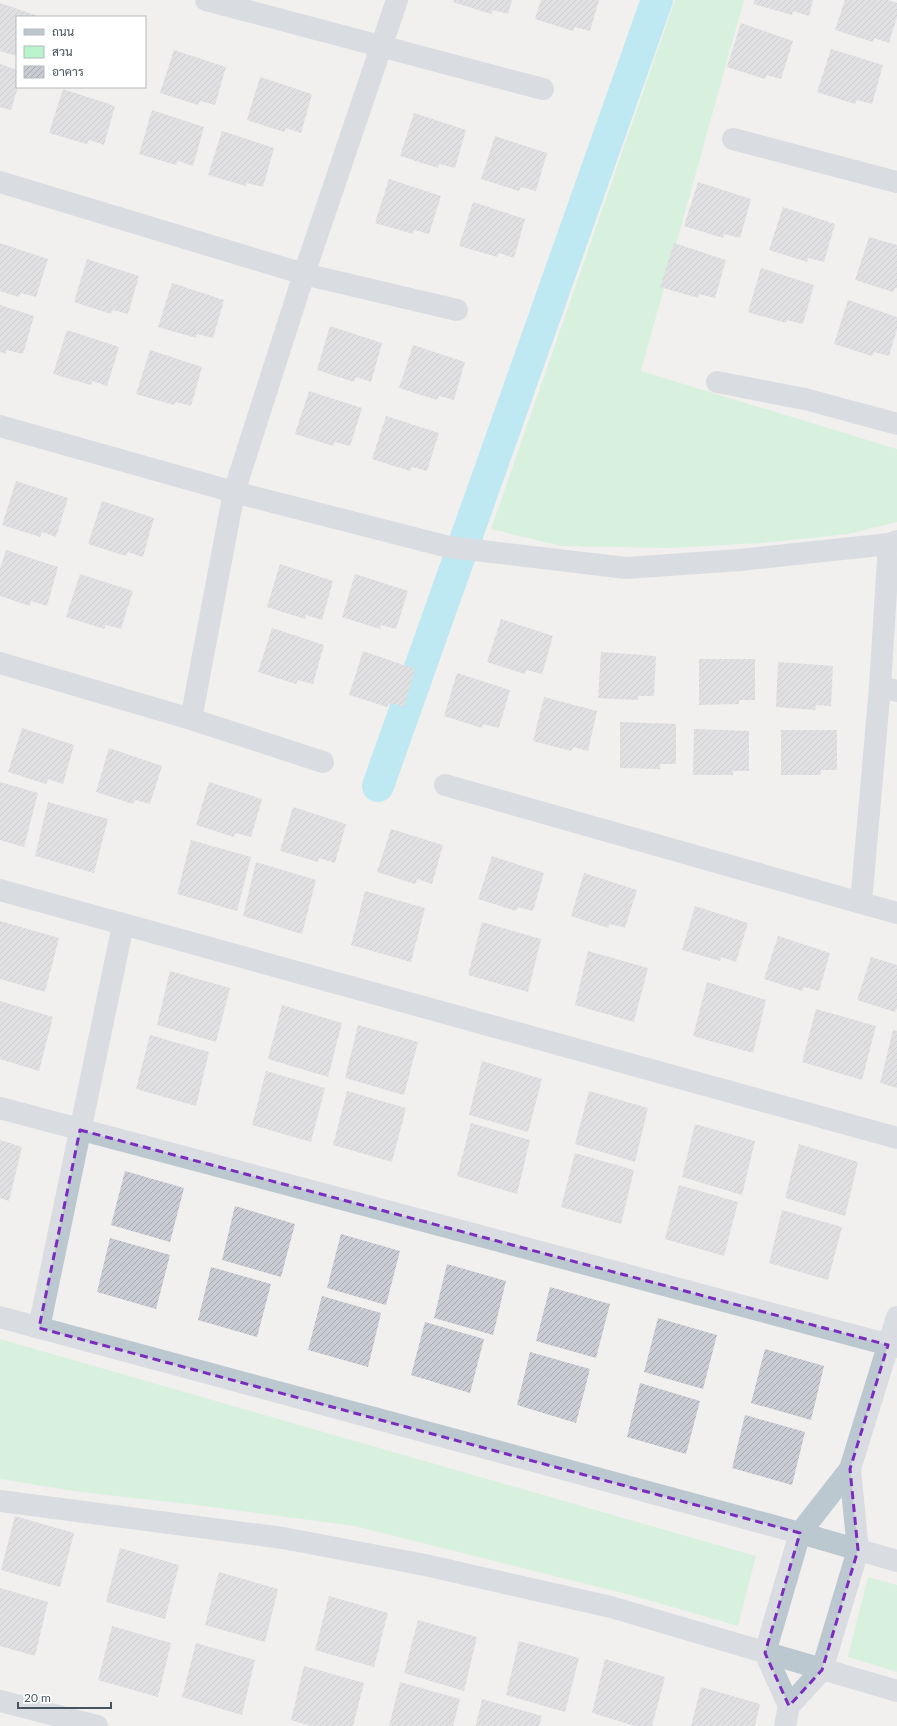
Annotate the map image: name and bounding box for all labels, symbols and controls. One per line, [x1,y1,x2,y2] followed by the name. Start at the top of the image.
[16,16,146,88] legend
[52,24,75,39] text: ถนน
[52,44,73,59] text: สวน
[52,64,84,79] text: อาคาร
[18,1684,111,1710] scale bar
[24,1690,51,1705] text: 20 m

